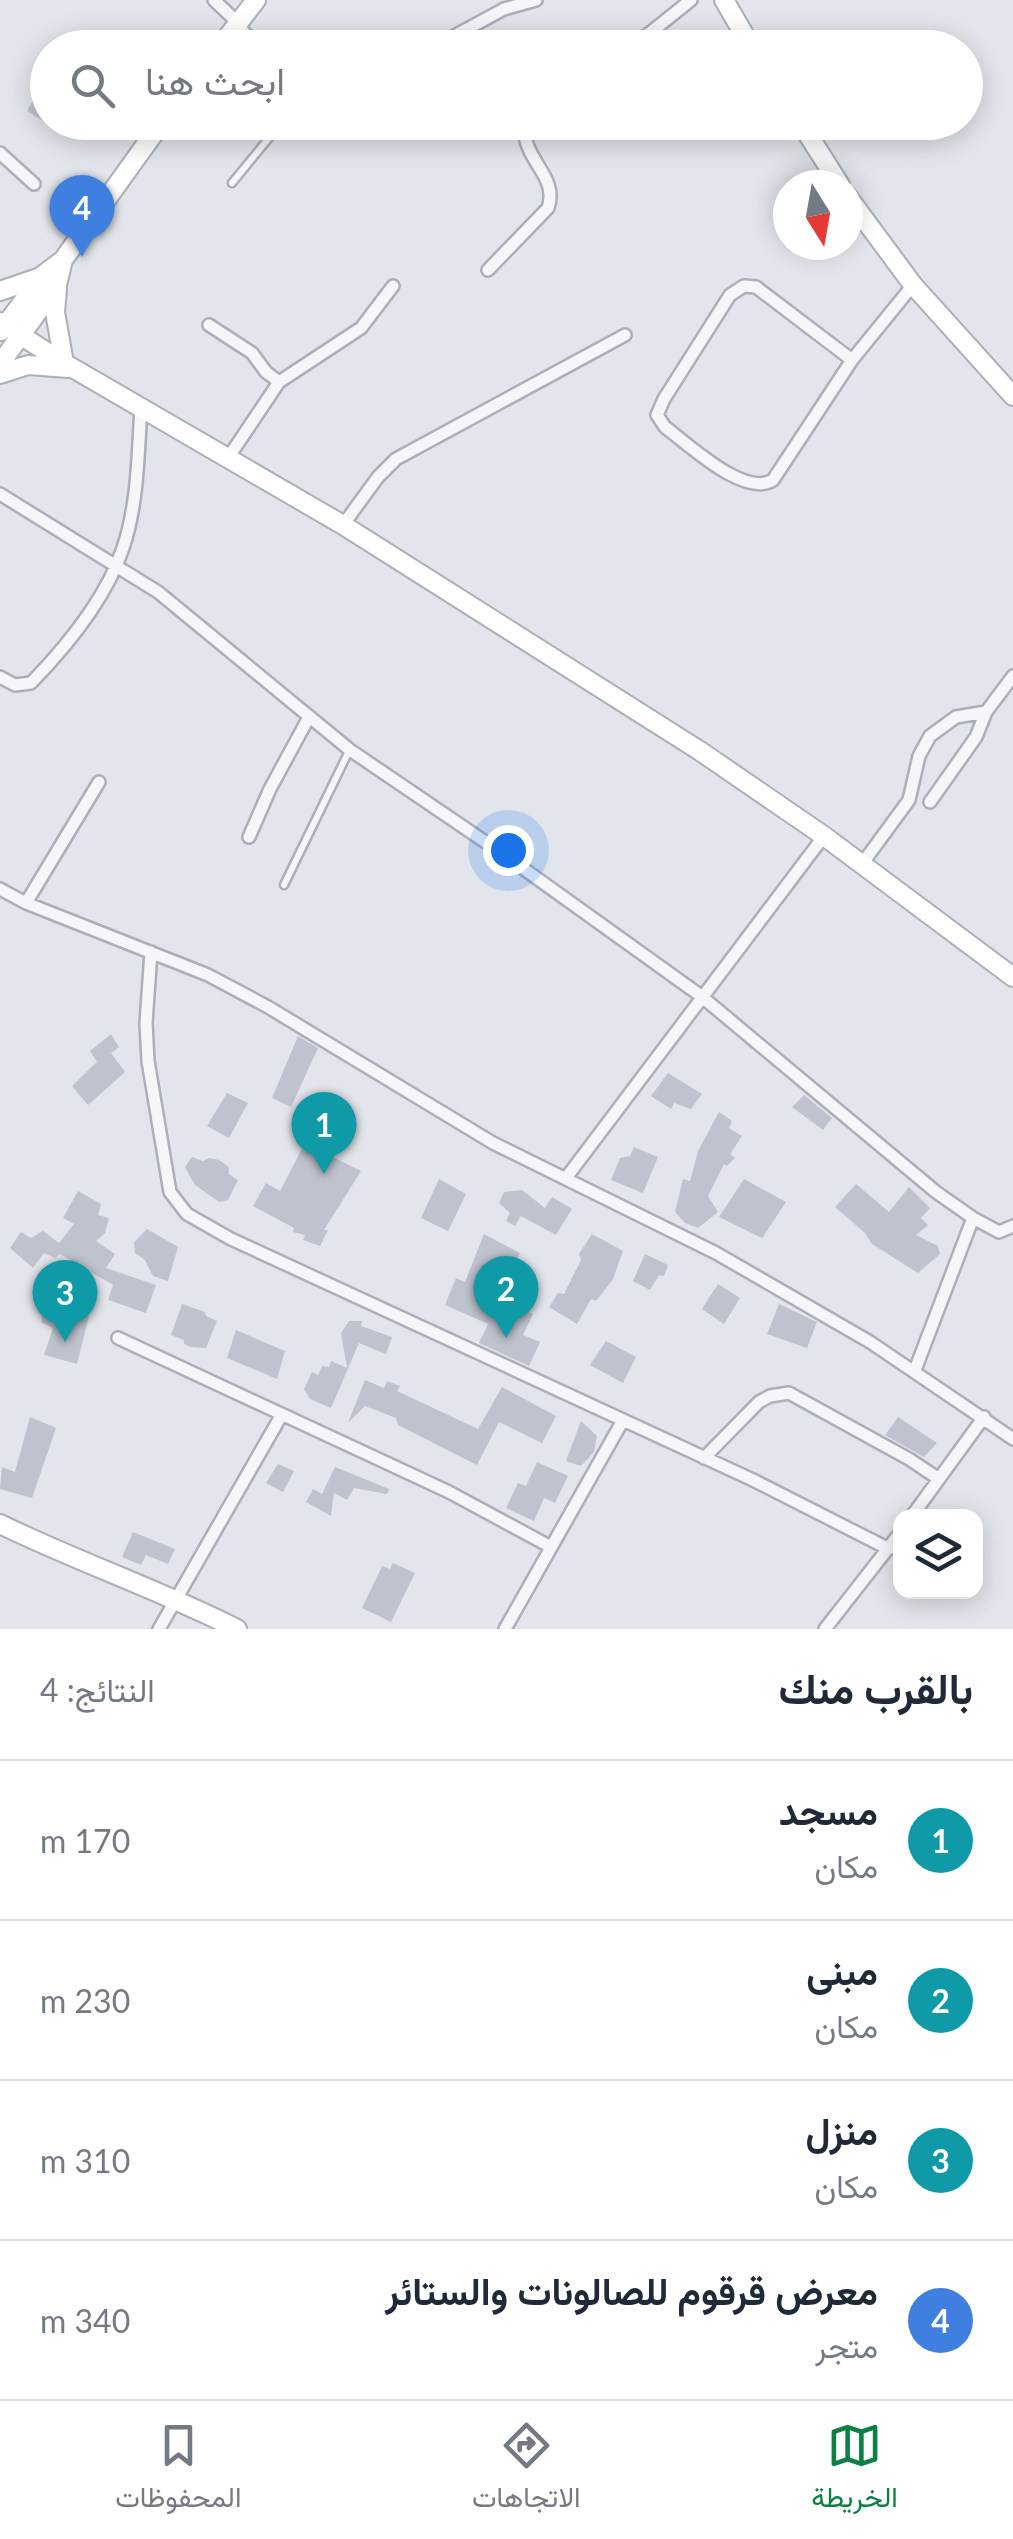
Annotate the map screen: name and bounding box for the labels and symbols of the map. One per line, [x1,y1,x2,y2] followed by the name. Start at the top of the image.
[773,170,863,260] north arrow
[49,174,114,257] pin: 4
[483,825,534,876] your location
[292,1092,356,1174] pin: 1
[474,1256,538,1338] pin: 2
[32,1260,98,1342] pin: 3

